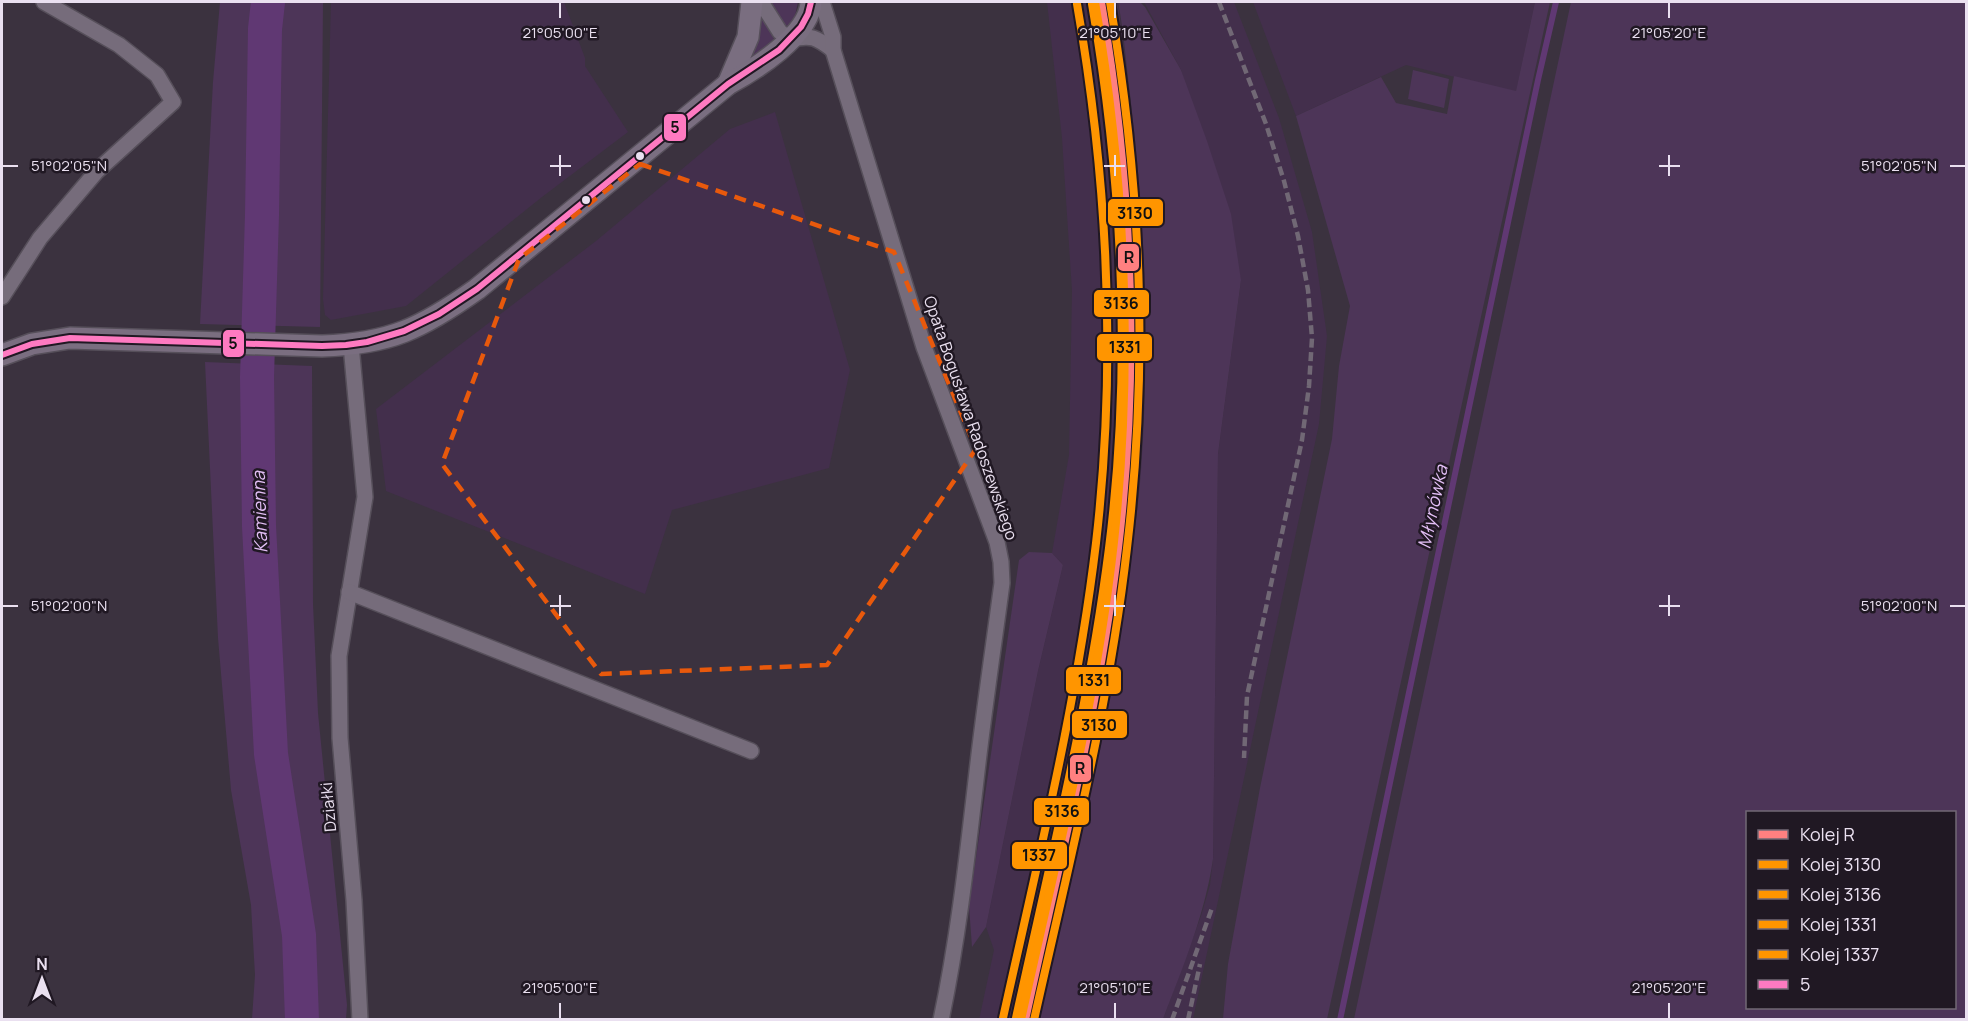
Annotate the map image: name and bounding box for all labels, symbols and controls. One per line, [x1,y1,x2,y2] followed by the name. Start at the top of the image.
[523,22,597,43] text: 21°05'00"E
[1079,22,1151,43] text: 21°05'10"E
[1632,22,1706,43] text: 21°05'20"E
[663,113,687,142] line badge: 5
[670,116,680,138] text: 5
[634,150,646,162] unlabelled marker
[31,155,107,176] text: 51°02'05"N
[1861,155,1937,176] text: 51°02'05"N
[580,194,592,206] unlabelled marker
[1107,198,1164,227] line badge: 3130
[1117,202,1153,224] text: 3130
[1117,243,1140,272] line badge: R
[1124,246,1134,268] text: R
[1093,289,1150,318] line badge: 3136
[1103,292,1139,314] text: 3136
[919,293,1023,543] street label: Opata Bogusława Radoszewskiego
[222,329,245,358] line badge: 5
[228,332,238,354] text: 5
[1096,333,1153,362] line badge: 1331
[1109,336,1141,358] text: 1331
[1411,462,1453,551] water label: Młynówka
[246,470,272,553] water label: Kamienna
[31,595,107,616] text: 51°02'00"N
[1861,595,1937,616] text: 51°02'00"N
[1065,666,1122,695] line badge: 1331
[1078,669,1110,691] text: 1331
[1071,710,1128,739] line badge: 3130
[1081,714,1117,736] text: 3130
[1069,754,1092,783] line badge: R
[1075,757,1085,779] text: R
[315,781,341,833] street label: Działki
[1033,797,1090,826] line badge: 3136
[1044,800,1080,822] text: 3136
[1746,811,1956,1009] legend
[1800,822,1855,846] text: Kolej R
[1011,841,1068,870] line badge: 1337
[1022,844,1056,866] text: 1337
[1800,852,1881,876] text: Kolej 3130
[1800,882,1882,906] text: Kolej 3136
[1800,912,1877,936] text: Kolej 1331
[1800,942,1879,966] text: Kolej 1337
[12,949,72,1009] north arrow
[36,953,48,975] text: N
[1800,972,1810,996] text: 5
[523,977,597,998] text: 21°05'00"E
[1079,977,1151,998] text: 21°05'10"E
[1632,977,1706,998] text: 21°05'20"E

